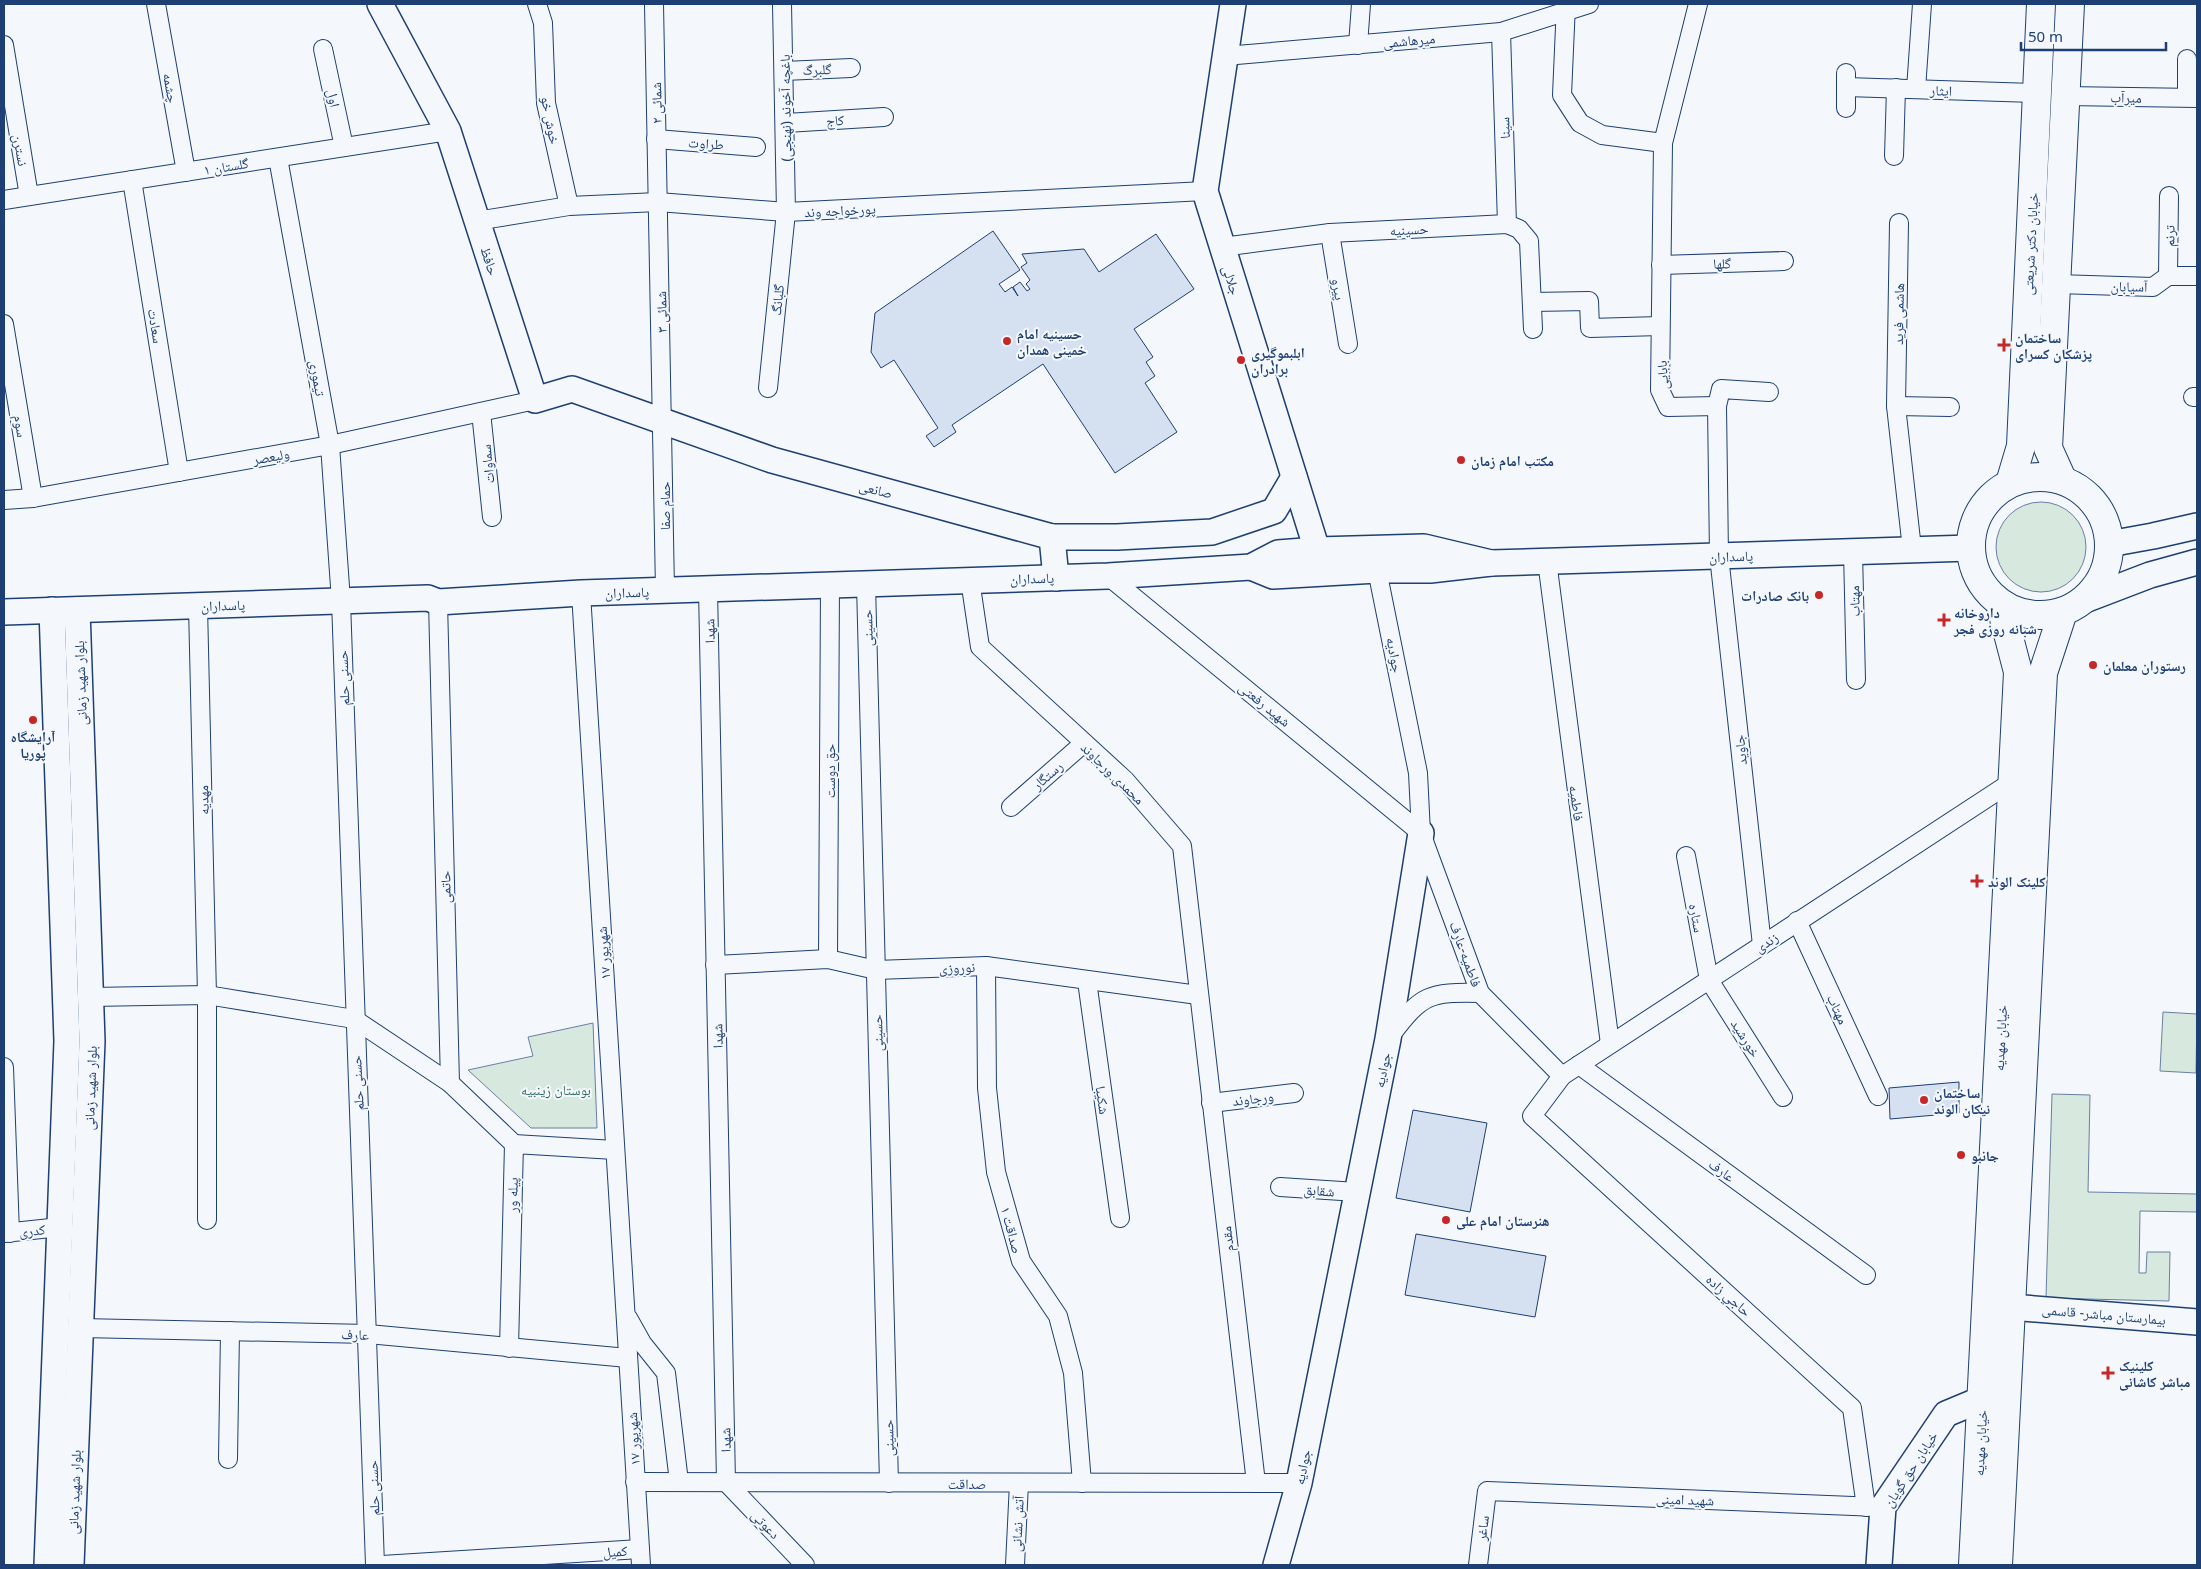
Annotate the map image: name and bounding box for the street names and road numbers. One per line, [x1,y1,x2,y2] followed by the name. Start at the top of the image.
[1382,28,1436,52] street label: میرهاشمی
[775,54,795,162] street label: باغچه آخوند (نهنجی)
[802,59,832,79] street label: گلبرگ
[159,71,183,105] street label: چشمه
[1929,80,1952,100] street label: ایثار
[646,82,666,124] street label: شمائی ۲
[323,87,345,109] street label: اول
[2110,87,2142,107] street label: میرآب
[537,94,565,146] street label: خوش خو
[825,110,845,131] street label: کاج
[1494,117,1514,139] street label: سینا
[688,132,724,154] street label: طراوت
[9,133,33,168] street label: نسترن
[202,153,250,179] street label: گلستان ۱
[2018,192,2042,296] street label: خیابان دکتر شریعتی
[804,199,876,221] street label: پورخواجه وند
[1389,218,1429,239] street label: حسینیه
[2159,225,2180,247] street label: ترنم
[476,244,504,278] street label: حافظ
[1713,253,1732,273] street label: گلها
[1219,263,1246,297] street label: جلالی
[2110,276,2148,296] street label: آسیابان
[1328,277,1350,302] street label: پیرو
[766,283,788,317] street label: گلبانگ
[1888,283,1908,345] street label: هاشمی فرید
[651,291,671,333] street label: شمائی ۳
[144,307,168,345] street label: سعادت
[305,359,331,398] street label: تیموری
[1651,360,1672,390] street label: بابایی
[9,413,32,439] street label: سوم
[250,443,291,469] street label: ولیعصر
[476,443,498,485] street label: سماوات
[857,475,895,503] street label: صانعی
[655,482,675,530] street label: حمام صفا
[1708,546,1754,566] street label: پاسداران
[1009,568,1055,588] street label: پاسداران
[604,582,650,602] street label: پاسداران
[1844,585,1864,617] street label: مهتاب
[200,595,246,615] street label: پاسداران
[857,609,877,647] street label: حسینی
[699,619,719,643] street label: شهدا
[1382,636,1408,674] street label: جوادیه
[69,640,91,726] street label: بلوار شهید زمانی
[333,650,354,706] street label: حسنی حلم
[1235,677,1295,731] street label: شهید رفعتی
[1729,734,1751,766] street label: جاوید
[1077,738,1149,808] street label: محمدی ورجاوند
[820,744,840,798] street label: حق دوست
[1027,756,1066,794] street label: رستگار
[1565,784,1589,822] street label: فاطمیه
[193,785,213,815] street label: مهدیه
[435,870,455,903] street label: حاتمی
[1685,902,1709,934] street label: ستاره
[1445,919,1487,989] street label: فاطمیه-عارف
[592,926,614,980] street label: ۱۷ شهریور
[1751,927,1781,957] street label: زندی
[938,957,976,977] street label: نوروزی
[1823,991,1853,1027] street label: مهتاب
[1989,1004,2011,1072] street label: خیابان مهدیه
[867,1014,887,1052] street label: حسینی
[1727,1015,1765,1061] street label: خورشید
[707,1024,727,1048] street label: شهدا
[79,1045,101,1131] street label: بلوار شهید زمانی
[1369,1050,1395,1089] street label: جوادیه
[346,1055,369,1111] street label: حسنی حلم
[1092,1085,1114,1115] street label: شکیبا
[1231,1086,1275,1110] street label: ورجاوند
[1705,1154,1739,1186] street label: عارف
[502,1177,522,1214] street label: پیله ور
[1303,1179,1335,1202] street label: شقابق
[997,1204,1027,1256] street label: صداقت ۱
[18,1219,46,1241] street label: کدری
[1216,1225,1239,1253] street label: مقدم
[1701,1270,1756,1322] street label: حاجي زاده
[2041,1299,2167,1329] street label: بیمارستان مباشر- قاسمی
[341,1324,369,1344] street label: عارف
[1969,1409,1991,1477] street label: خیابان مهدیه
[622,1412,644,1466] street label: ۱۷ شهریور
[878,1419,898,1457] street label: حسینی
[1878,1427,1943,1511] street label: خیابان حق گویان
[715,1428,735,1452] street label: شهدا
[1289,1447,1315,1486] street label: جوادیه
[63,1449,85,1535] street label: بلوار شهید زمانی
[363,1460,384,1516] street label: حسنی حلم
[948,1474,986,1493] street label: صداقت
[1656,1488,1714,1510] street label: شهید امینی
[1006,1495,1028,1553] street label: آتش نشانی
[747,1505,785,1543] street label: دعوتی
[1471,1514,1493,1543] street label: ساغر
[602,1541,628,1561] street label: کمیل

